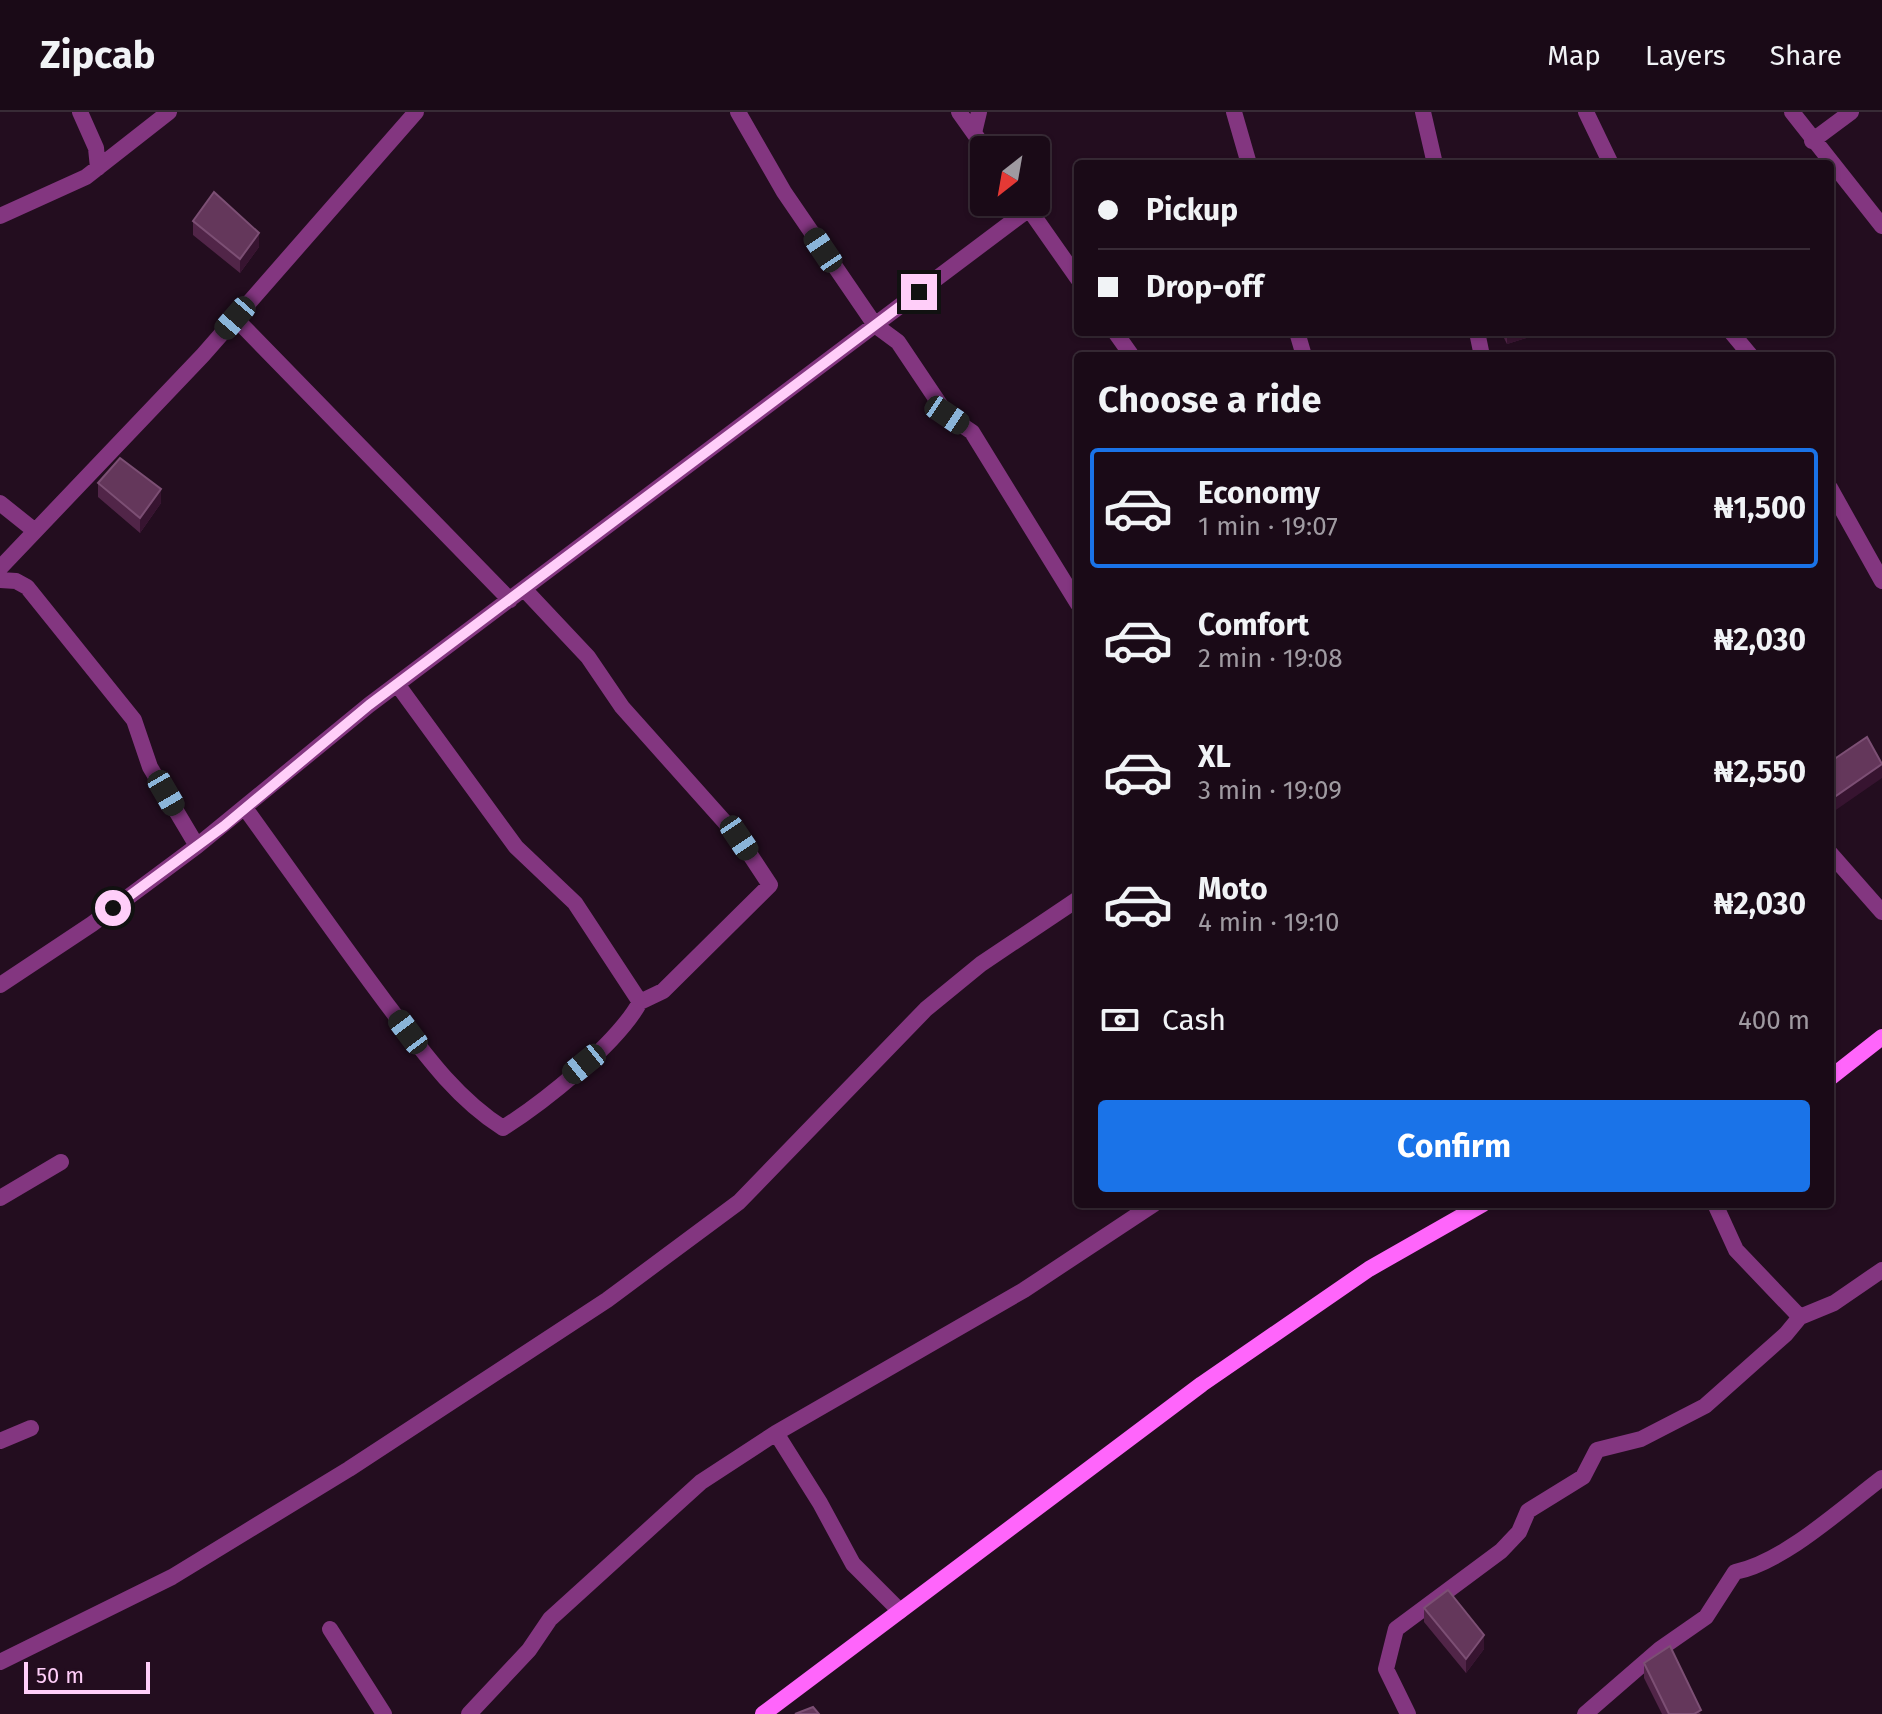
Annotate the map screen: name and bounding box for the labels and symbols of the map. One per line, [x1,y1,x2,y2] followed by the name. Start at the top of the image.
[970,136,1050,216] north arrow
[800,223,846,277] car
[901,274,937,310] route end
[210,292,260,344] car
[920,392,974,438] car
[144,766,188,820] car
[716,811,762,865] car
[95,890,131,926] route start
[384,1006,432,1058] car
[558,1040,610,1088] car
[24,1658,150,1694] scale bar

